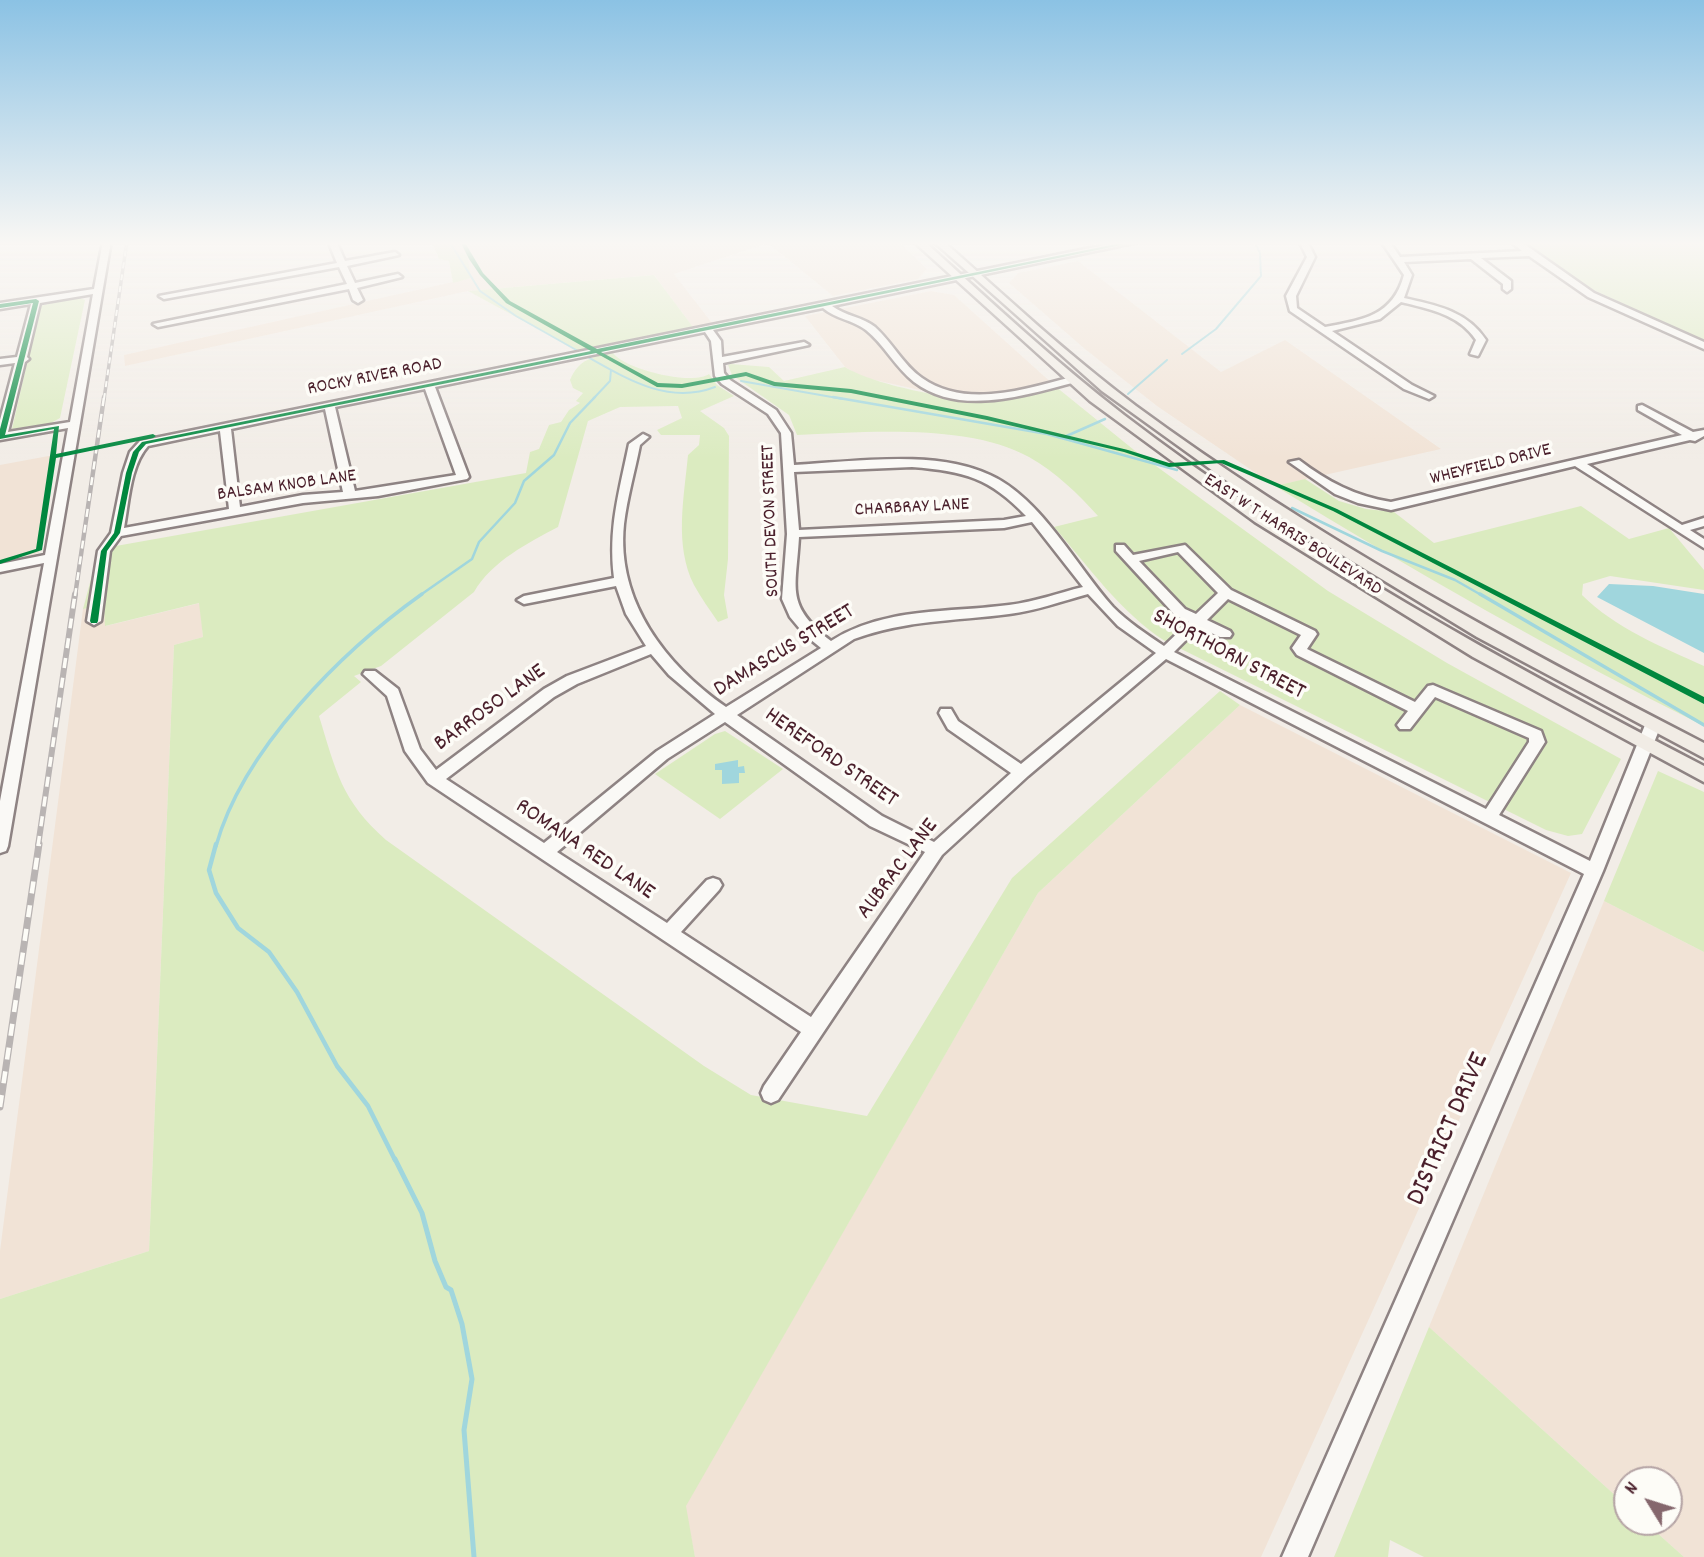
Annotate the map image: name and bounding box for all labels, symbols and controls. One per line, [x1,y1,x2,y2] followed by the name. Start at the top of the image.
[306,354,444,402] street label: ROCKY RIVER ROAD
[1428,440,1554,492] street label: WHEYFIELD DRIVE
[758,444,786,598] street label: SOUTH DEVON STREET
[216,466,358,508] street label: BALSAM KNOB LANE
[1199,470,1385,602] street label: EAST W T HARRIS BOULEVARD
[854,495,970,523] street label: CHARBRAY LANE
[710,599,860,705] street label: DAMASCUS STREET
[1147,604,1309,708] street label: SHORTHORN STREET
[430,659,552,759] street label: BARROSO LANE
[758,703,902,815] street label: HEREFORD STREET
[509,794,659,908] street label: ROMANA RED LANE
[852,814,946,926] street label: AUBRAC LANE
[1401,1049,1499,1211] street label: DISTRICT DRIVE
[1613,1466,1683,1536] north arrow
[1619,1477,1646,1501] text: N

